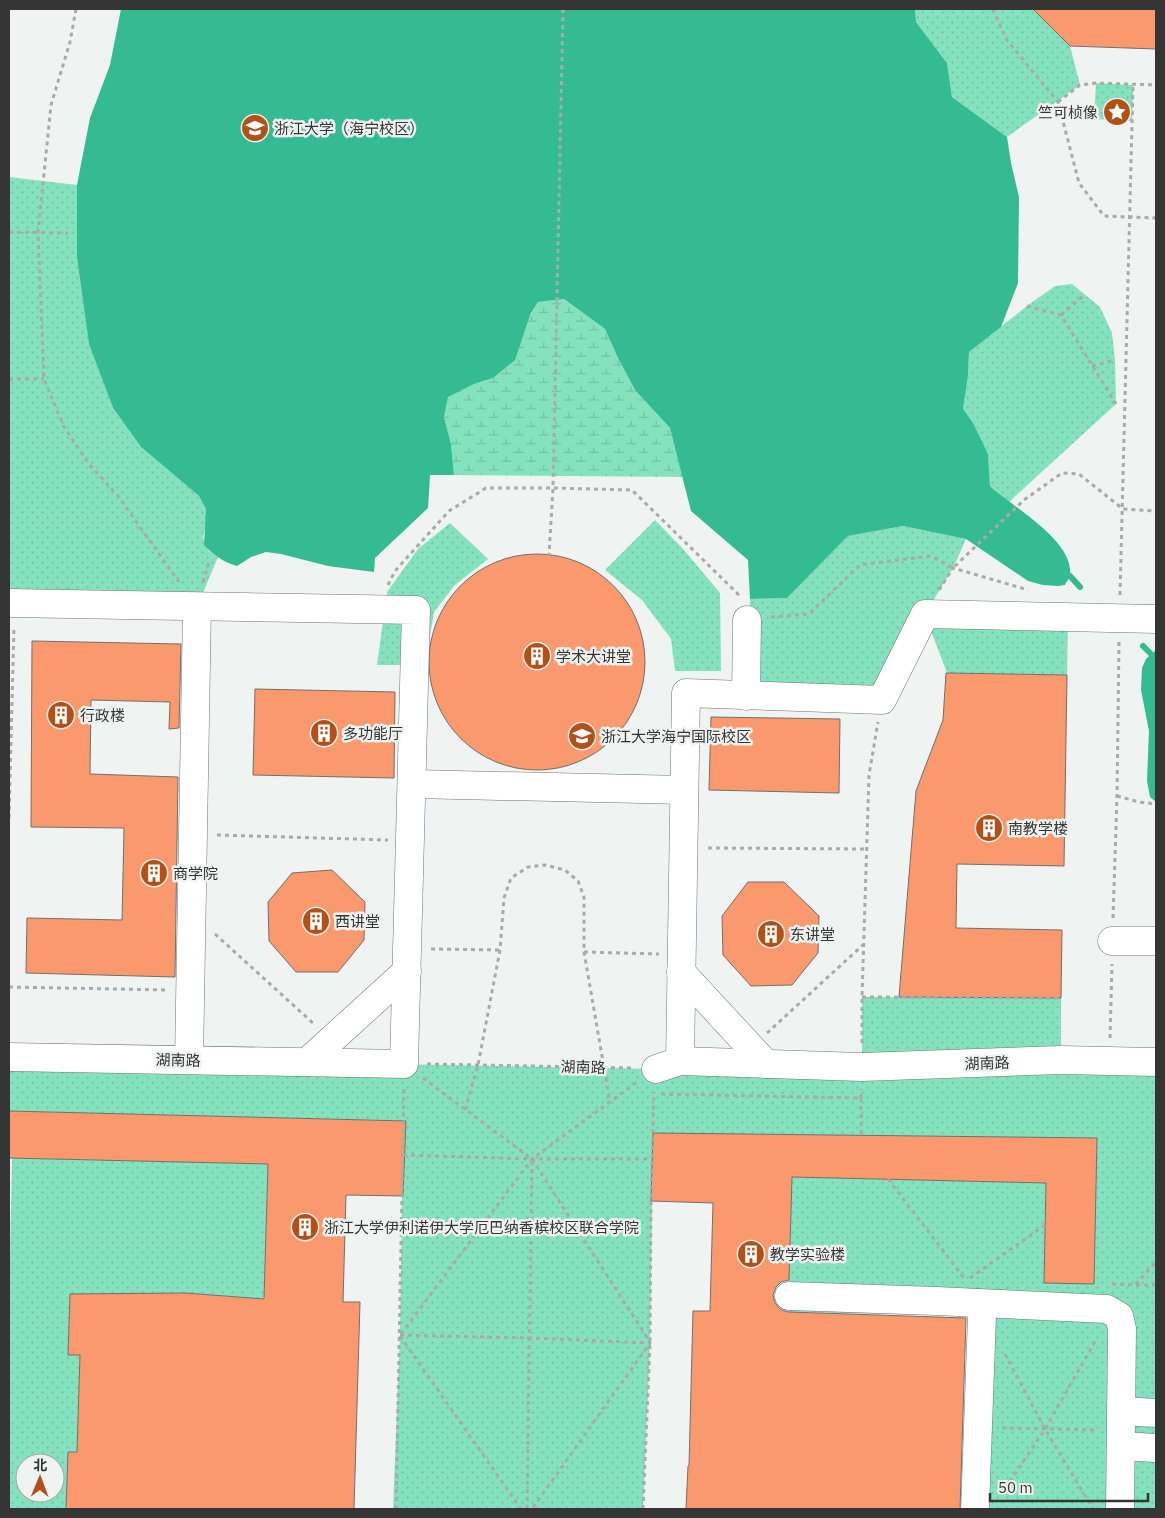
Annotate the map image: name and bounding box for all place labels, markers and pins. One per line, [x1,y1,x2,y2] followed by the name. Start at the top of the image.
[1102,97,1132,127] place icon: 竺可桢像
[1038,103,1098,122] place label: 竺可桢像
[240,113,270,143] school or university icon: 浙江大学（海宁校区）
[274,119,424,138] place label: 浙江大学（海宁校区）
[522,641,552,671] building icon: 学术大讲堂
[556,647,631,666] place label: 学术大讲堂
[46,700,76,730] building icon: 行政楼
[80,706,125,725] place label: 行政楼
[309,718,339,748] building icon: 多功能厅
[567,721,597,751] school or university icon: 浙江大学海宁国际校区
[343,724,403,743] place label: 多功能厅
[601,727,751,746] place label: 浙江大学海宁国际校区
[974,813,1004,843] building icon: 南教学楼
[1008,819,1068,838] place label: 南教学楼
[139,858,169,888] building icon: 商学院
[173,864,218,883] place label: 商学院
[301,906,331,936] building icon: 西讲堂
[335,912,380,931] place label: 西讲堂
[756,919,786,949] building icon: 东讲堂
[790,925,835,944] place label: 东讲堂
[290,1212,320,1242] building icon: 浙江大学伊利诺伊大学厄巴纳香槟校区联合学院
[324,1218,639,1237] place label: 浙江大学伊利诺伊大学厄巴纳香槟校区联合学院
[736,1239,766,1269] building icon: 教学实验楼
[770,1245,845,1264] place label: 教学实验楼

